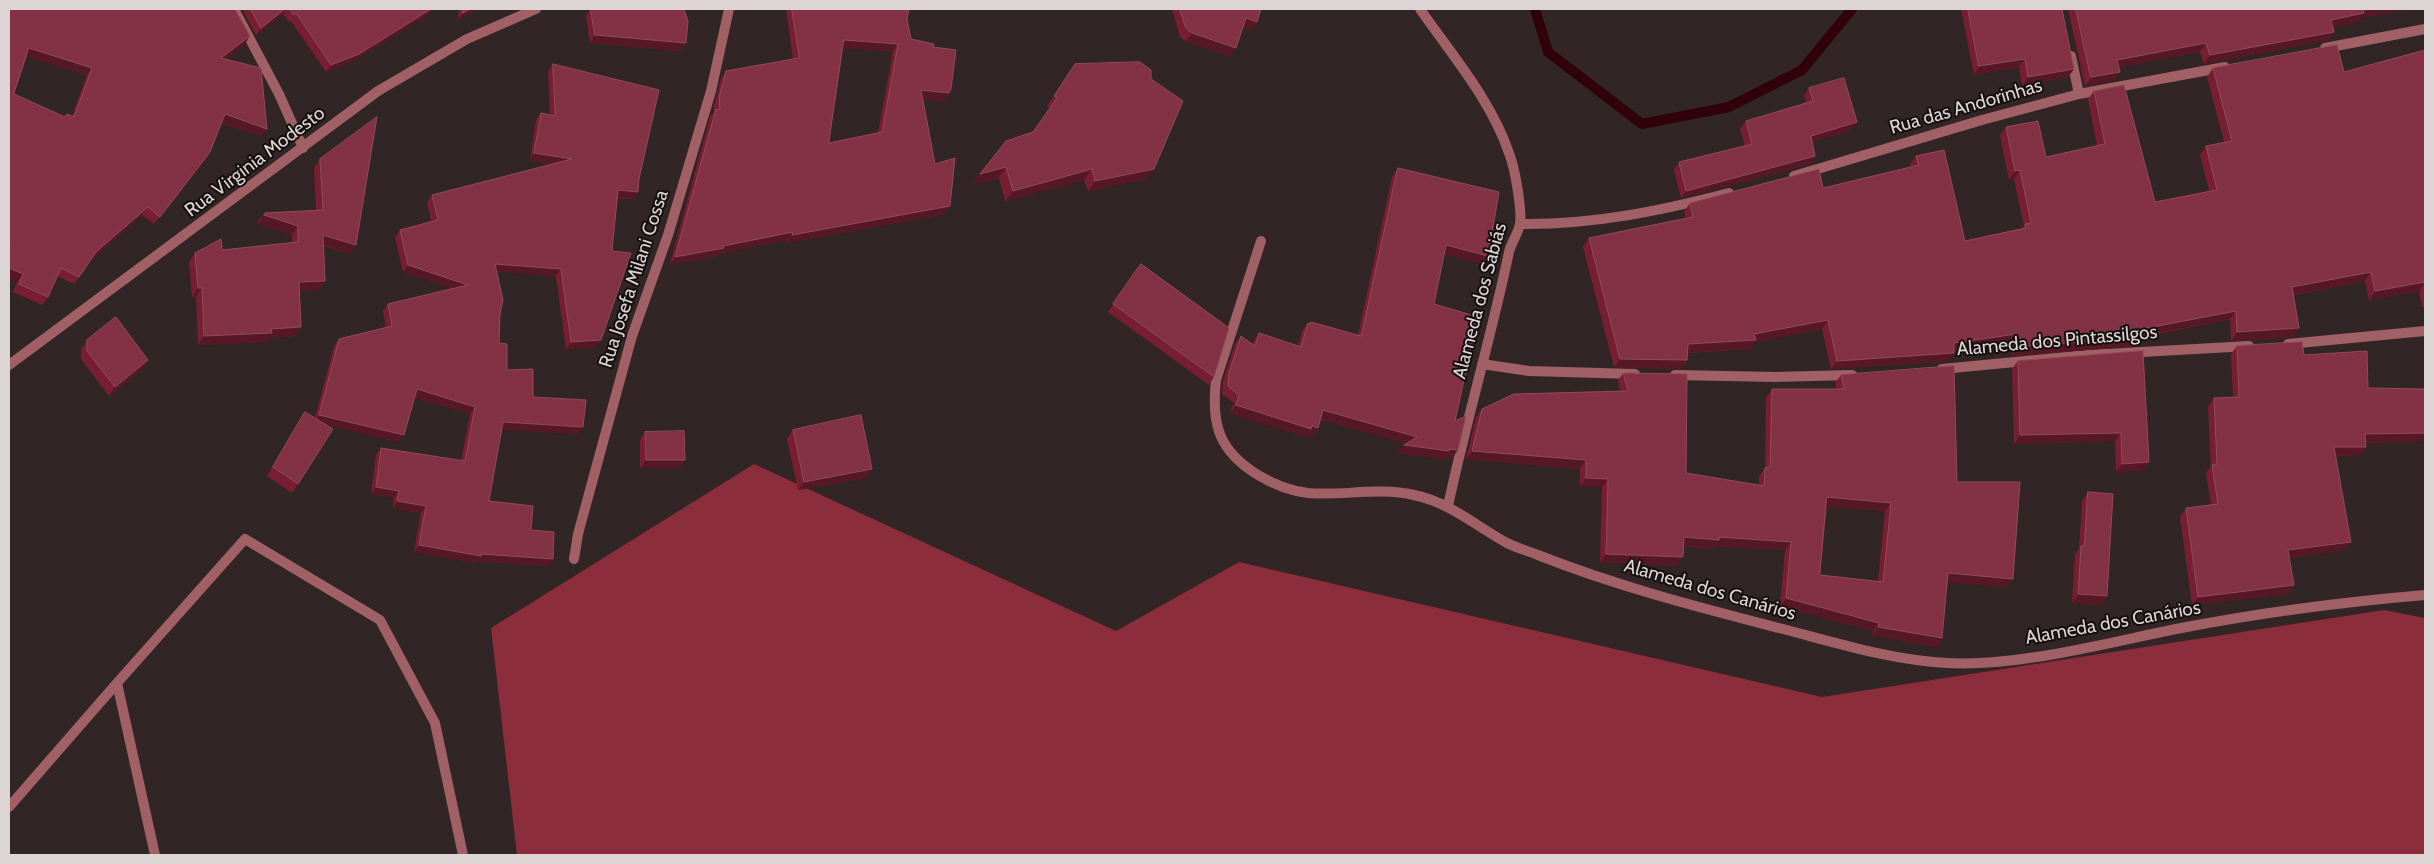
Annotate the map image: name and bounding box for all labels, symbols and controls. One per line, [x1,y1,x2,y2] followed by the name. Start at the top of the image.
[1887,74,2045,140] street label: Rua das Andorinhas
[181,102,329,222] street label: Rua Virginia Modesto
[595,187,673,371] street label: Rua Josefa Milani Cossa
[1448,221,1512,381] street label: Alameda dos Sabiás
[1956,321,2158,361] street label: Alameda dos Pintassilgos
[1622,555,1798,625] street label: Alameda dos Canários
[2024,596,2202,650] street label: Alameda dos Canários

